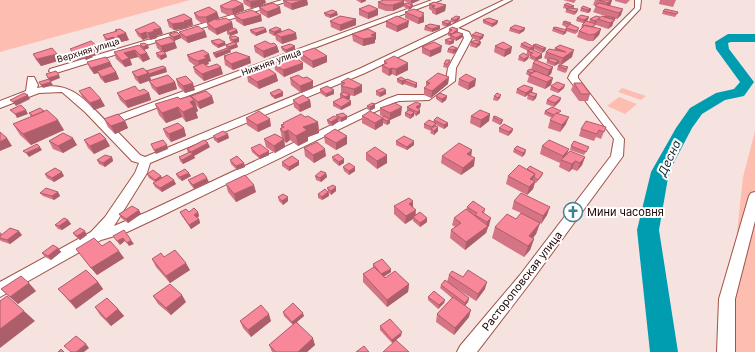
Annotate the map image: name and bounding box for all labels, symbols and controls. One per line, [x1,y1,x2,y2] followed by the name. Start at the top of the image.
[55,35,121,65] street label: Верхняя улица
[240,46,302,78] street label: Нижняя улица
[654,138,684,179] water label: Десна
[562,201,584,223] church icon: Мини часовня
[587,205,664,219] place label: Мини часовня
[479,228,565,334] street label: Растороповская улица

